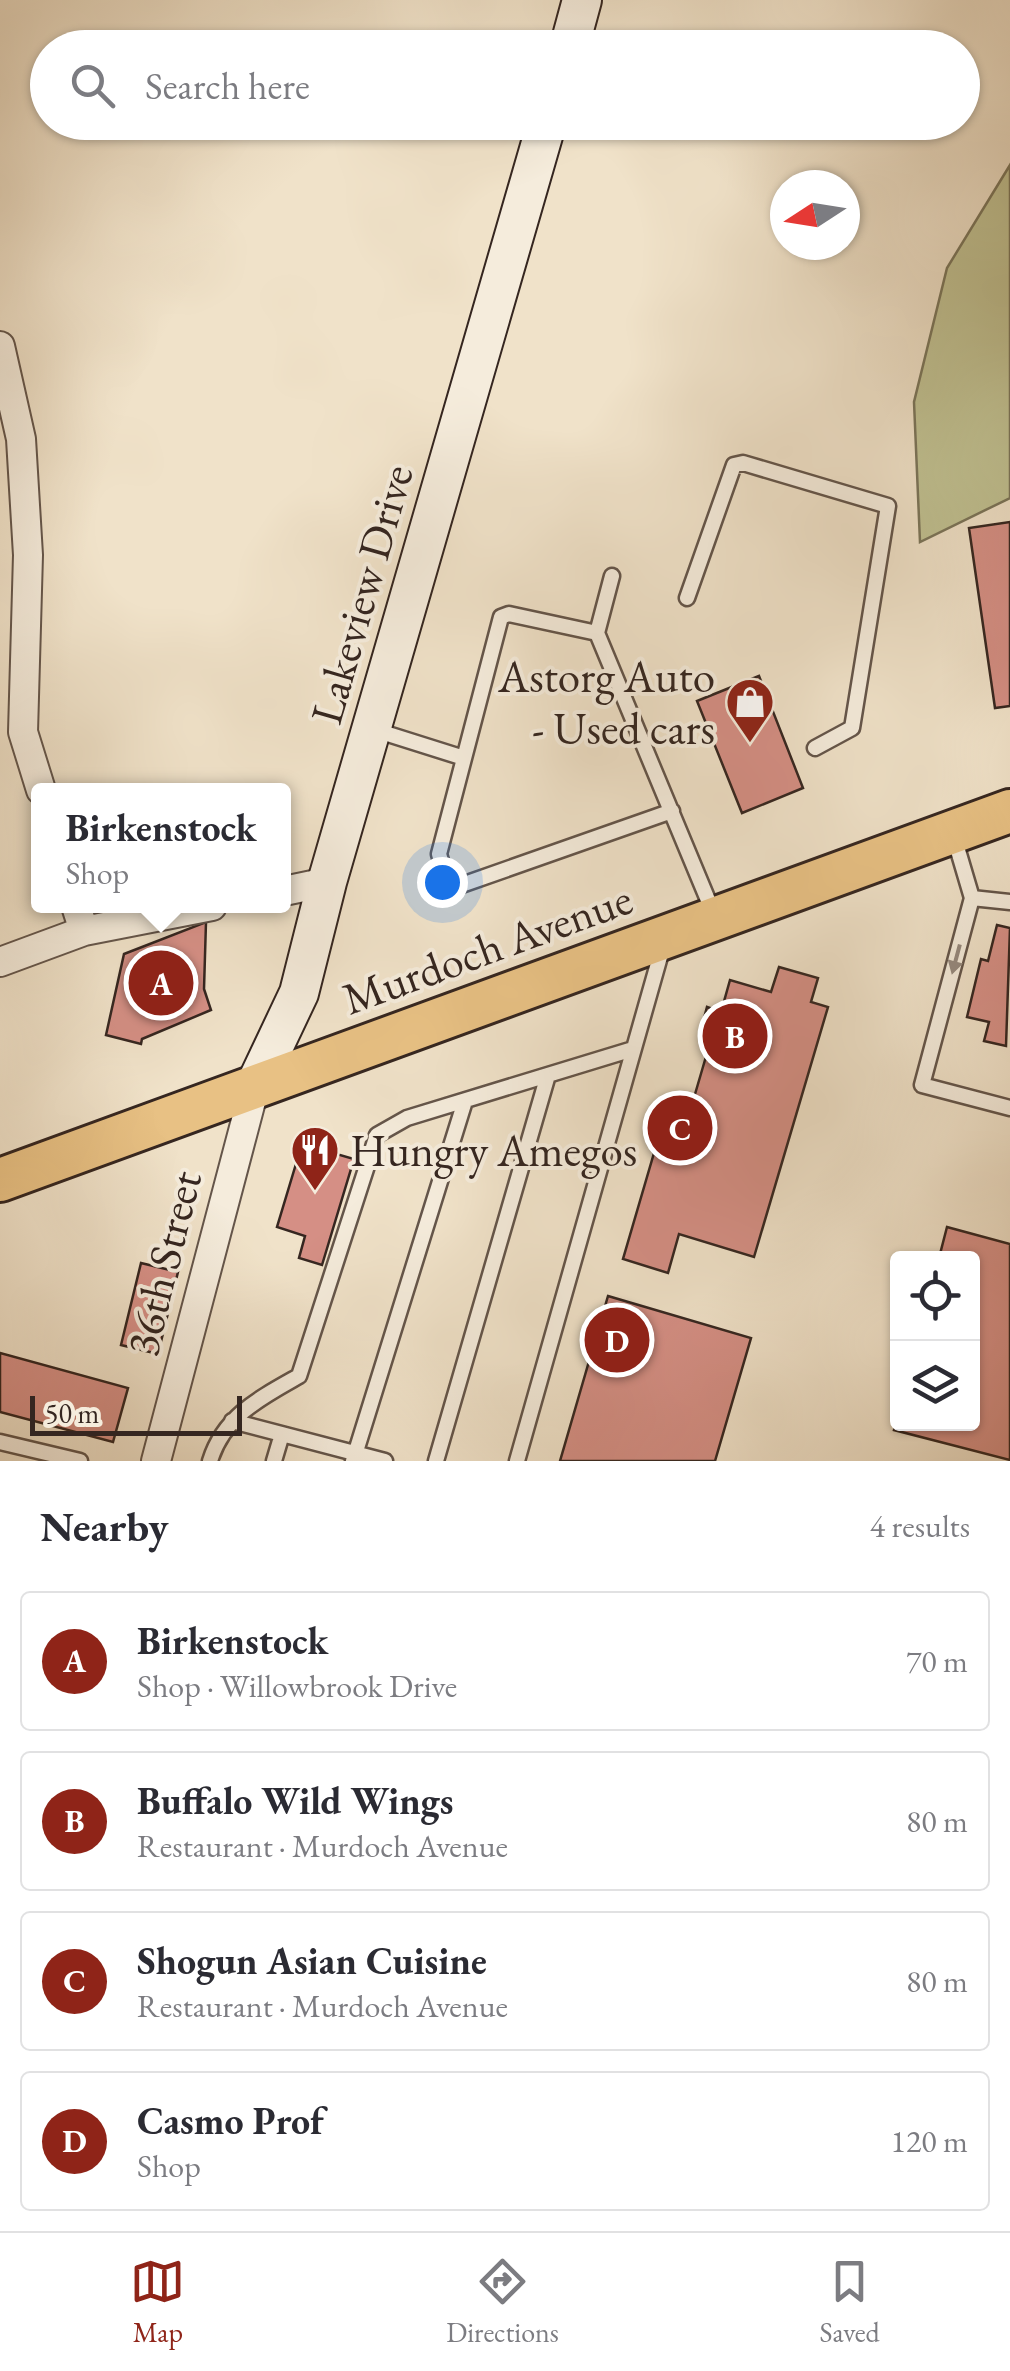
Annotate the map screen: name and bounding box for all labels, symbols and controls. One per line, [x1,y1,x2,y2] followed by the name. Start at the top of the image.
[30,30,980,140] search box
[65,58,120,113] icon: search
[145,61,310,110] text: Search here
[770,170,860,260] north arrow
[296,458,426,730] street label: Lakeview Drive
[497,647,715,757] place label: Astorg Auto - Used cars
[724,676,776,744] shop icon: Astorg Auto - Used cars
[31,783,291,913] popup
[65,803,257,852] text: Birkenstock
[65,852,129,894] text: Shop
[417,857,468,908] your location
[334,869,640,1027] street label: Murdoch Avenue
[947,944,963,975] one-way arrow
[128,946,194,1020] pin: A
[702,998,768,1074] pin: B
[648,1090,712,1166] pin: C
[350,1121,637,1179] place label: Hungry Amegos
[289,1124,341,1192] restaurant icon: Hungry Amegos
[112,1165,214,1361] street label: 36th Street
[890,1251,980,1431] map controls
[890,1251,980,1341] button: locate
[584,1302,650,1378] pin: D
[890,1341,980,1431] button: layers
[30,1391,242,1436] scale bar
[45,1395,99,1431] text: 50 m
[40,1499,169,1554] text: Nearby
[870,1505,970,1547] text: 4 results
[137,1616,328,1665] text: Birkenstock
[63,1640,86,1682] text: A
[906,1640,968,1682] text: 70 m
[137,1665,457,1707] text: Shop · Willowbrook Drive
[137,1776,454,1825] text: Buffalo Wild Wings
[64,1800,85,1842] text: B
[906,1800,968,1842] text: 80 m
[137,1825,508,1867] text: Restaurant · Murdoch Avenue
[137,1936,487,1985] text: Shogun Asian Cuisine
[63,1960,86,2002] text: C
[906,1960,968,2002] text: 80 m
[137,1985,508,2027] text: Restaurant · Murdoch Avenue
[137,2096,324,2145] text: Casmo Prof
[62,2120,87,2162] text: D
[891,2120,968,2162] text: 120 m
[137,2145,201,2187] text: Shop
[130,2254,185,2350] tab: Map
[446,2254,559,2350] tab: Directions
[820,2254,880,2350] tab: Saved

